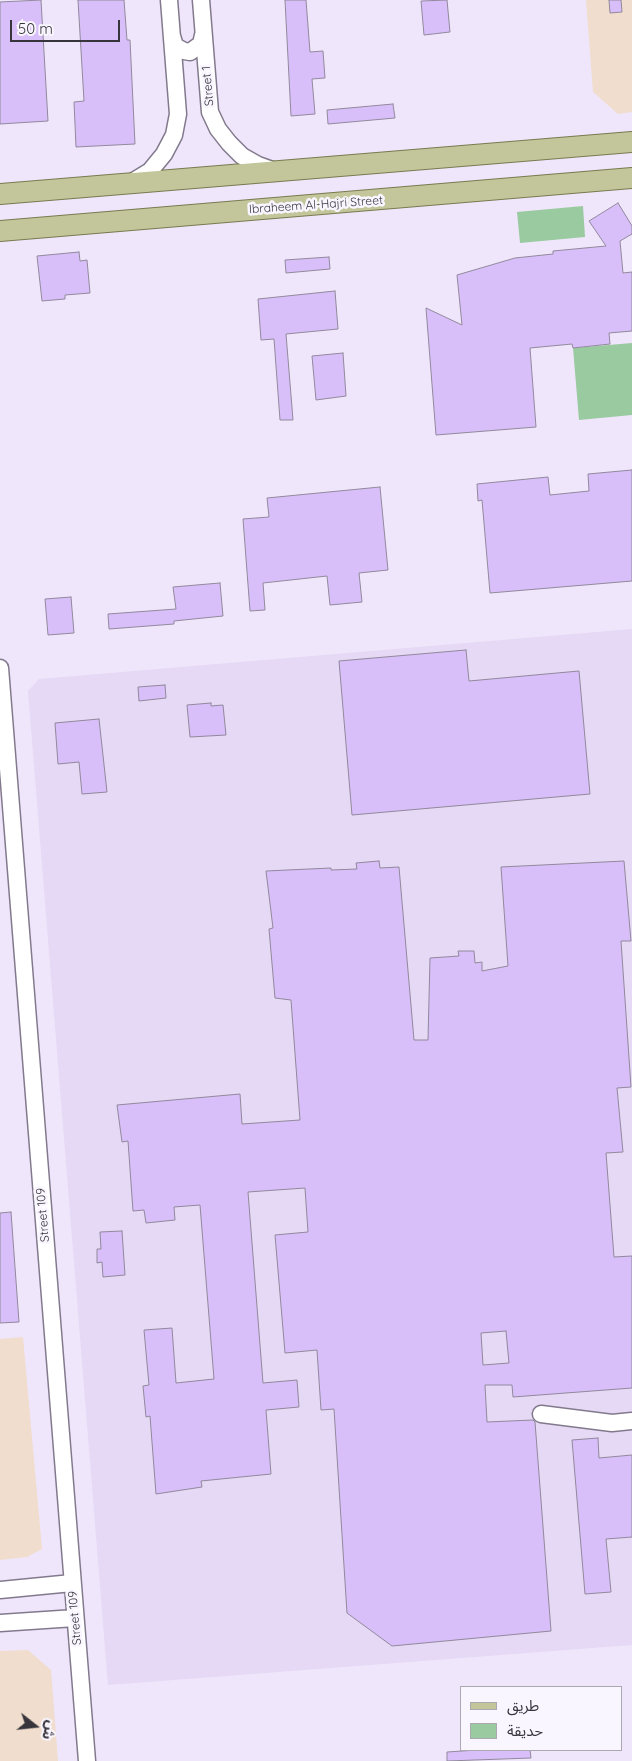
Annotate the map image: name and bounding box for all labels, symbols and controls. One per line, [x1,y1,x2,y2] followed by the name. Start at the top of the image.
[12,10,122,42] scale bar
[18,19,53,38] text: 50 m
[199,65,217,107] street label: Street 1
[249,193,383,217] street label: Ibraheem Al-Hajri Street
[33,1187,53,1243] street label: Street 109
[65,1590,85,1646] street label: Street 109
[460,1686,622,1751] legend
[507,1696,539,1715] text: طريق
[10,1701,60,1751] north arrow
[38,1718,61,1742] text: ش
[507,1721,543,1740] text: حديقة

